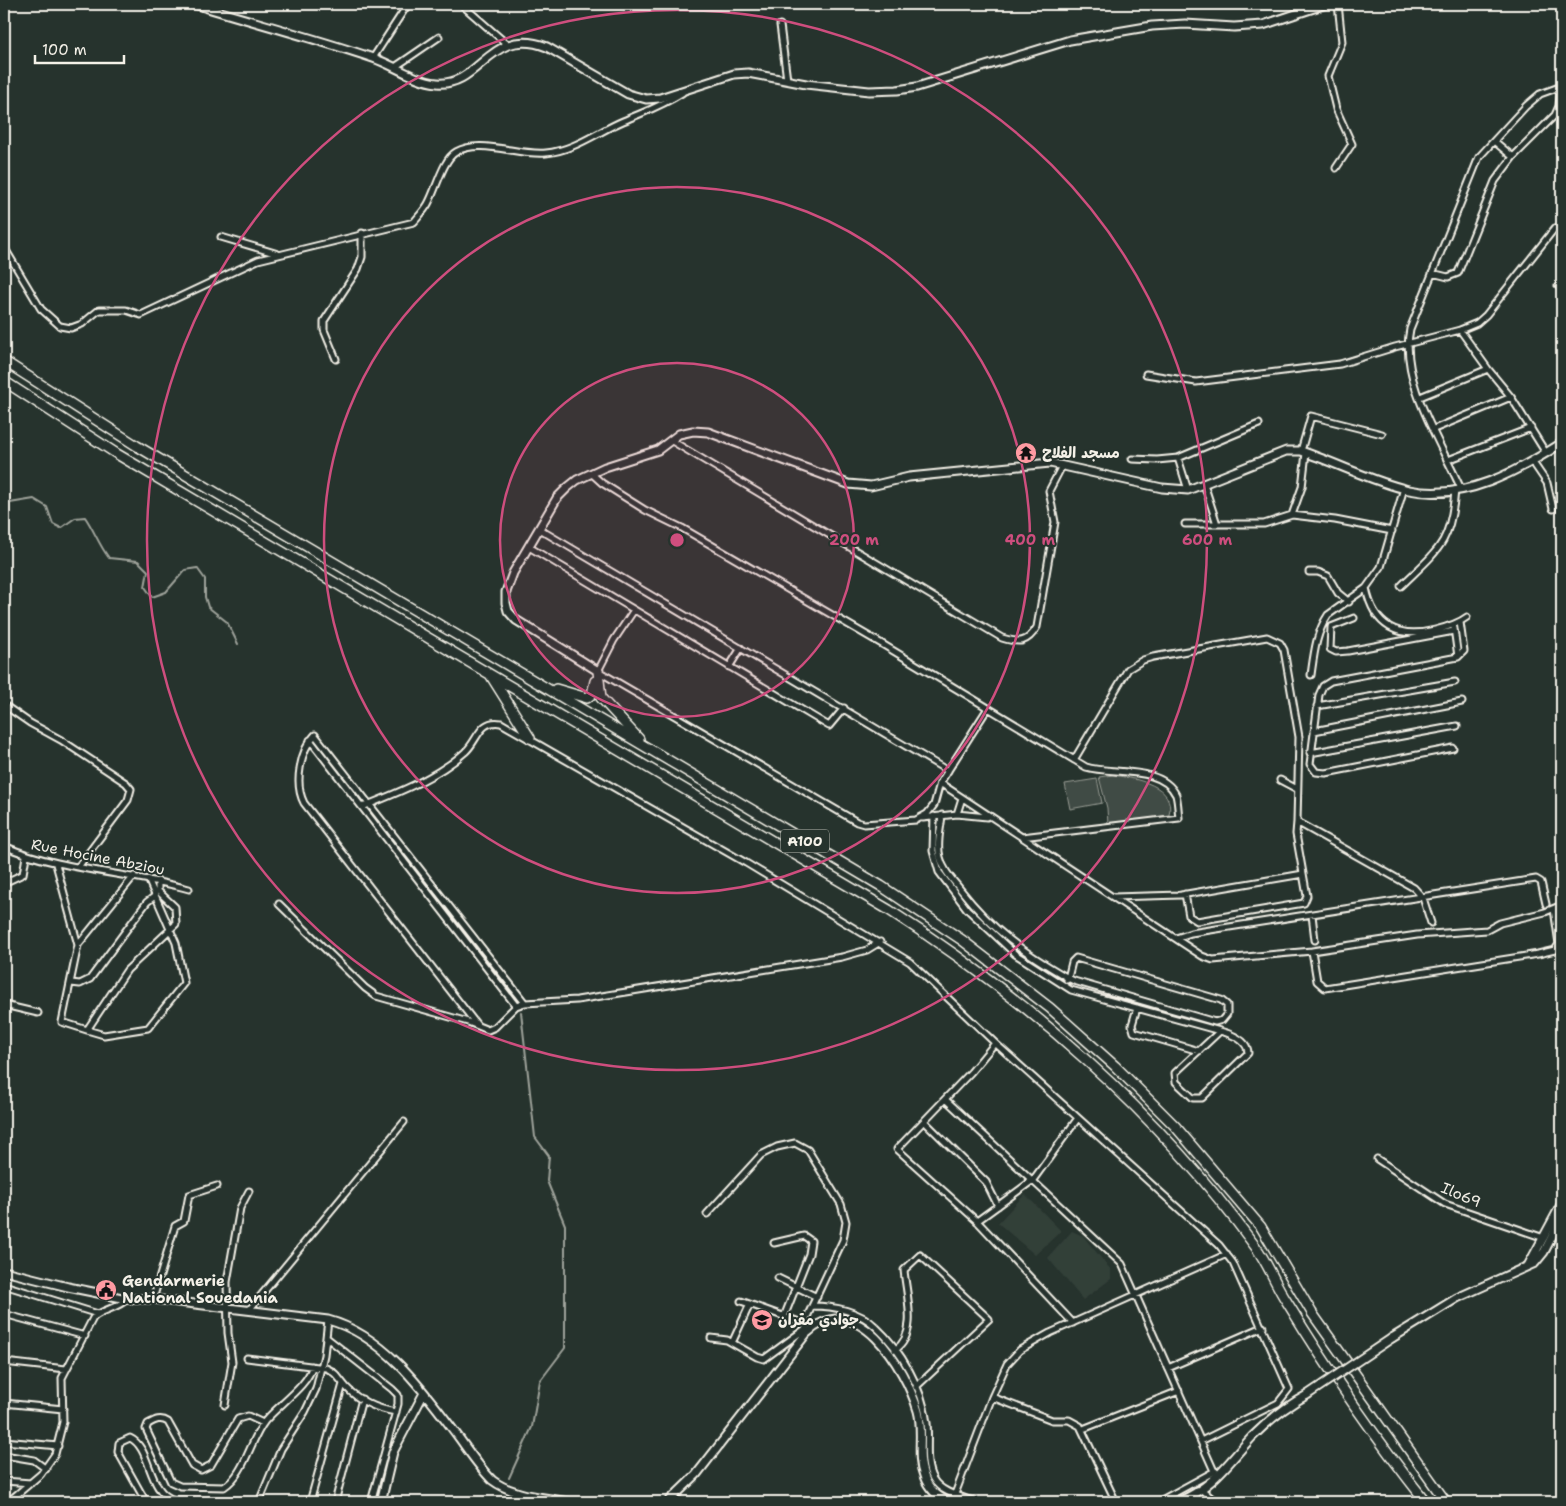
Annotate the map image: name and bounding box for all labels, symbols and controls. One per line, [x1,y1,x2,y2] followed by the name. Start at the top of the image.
[35,32,124,64] scale bar
[42,40,87,60] text: 100 m
[1014,441,1038,465] temple icon: مسجد الفلاح
[1042,443,1120,463] place label: مسجد الفلاح
[829,530,879,550] text: 200 m
[1005,530,1055,550] text: 400 m
[1182,530,1232,550] text: 600 m
[668,531,686,549] centre of rings
[781,829,829,852] road number: A100
[29,834,167,880] street label: Rue Hocine Abziou
[1438,1178,1484,1212] street label: Ilo69
[122,1271,279,1308] place label: Gendarmerie National Souedania
[94,1278,118,1302] public building icon: Gendarmerie National Souedania
[750,1308,774,1332] school or university icon: جوادي مقران
[778,1310,859,1332] place label: جوادي مقران

